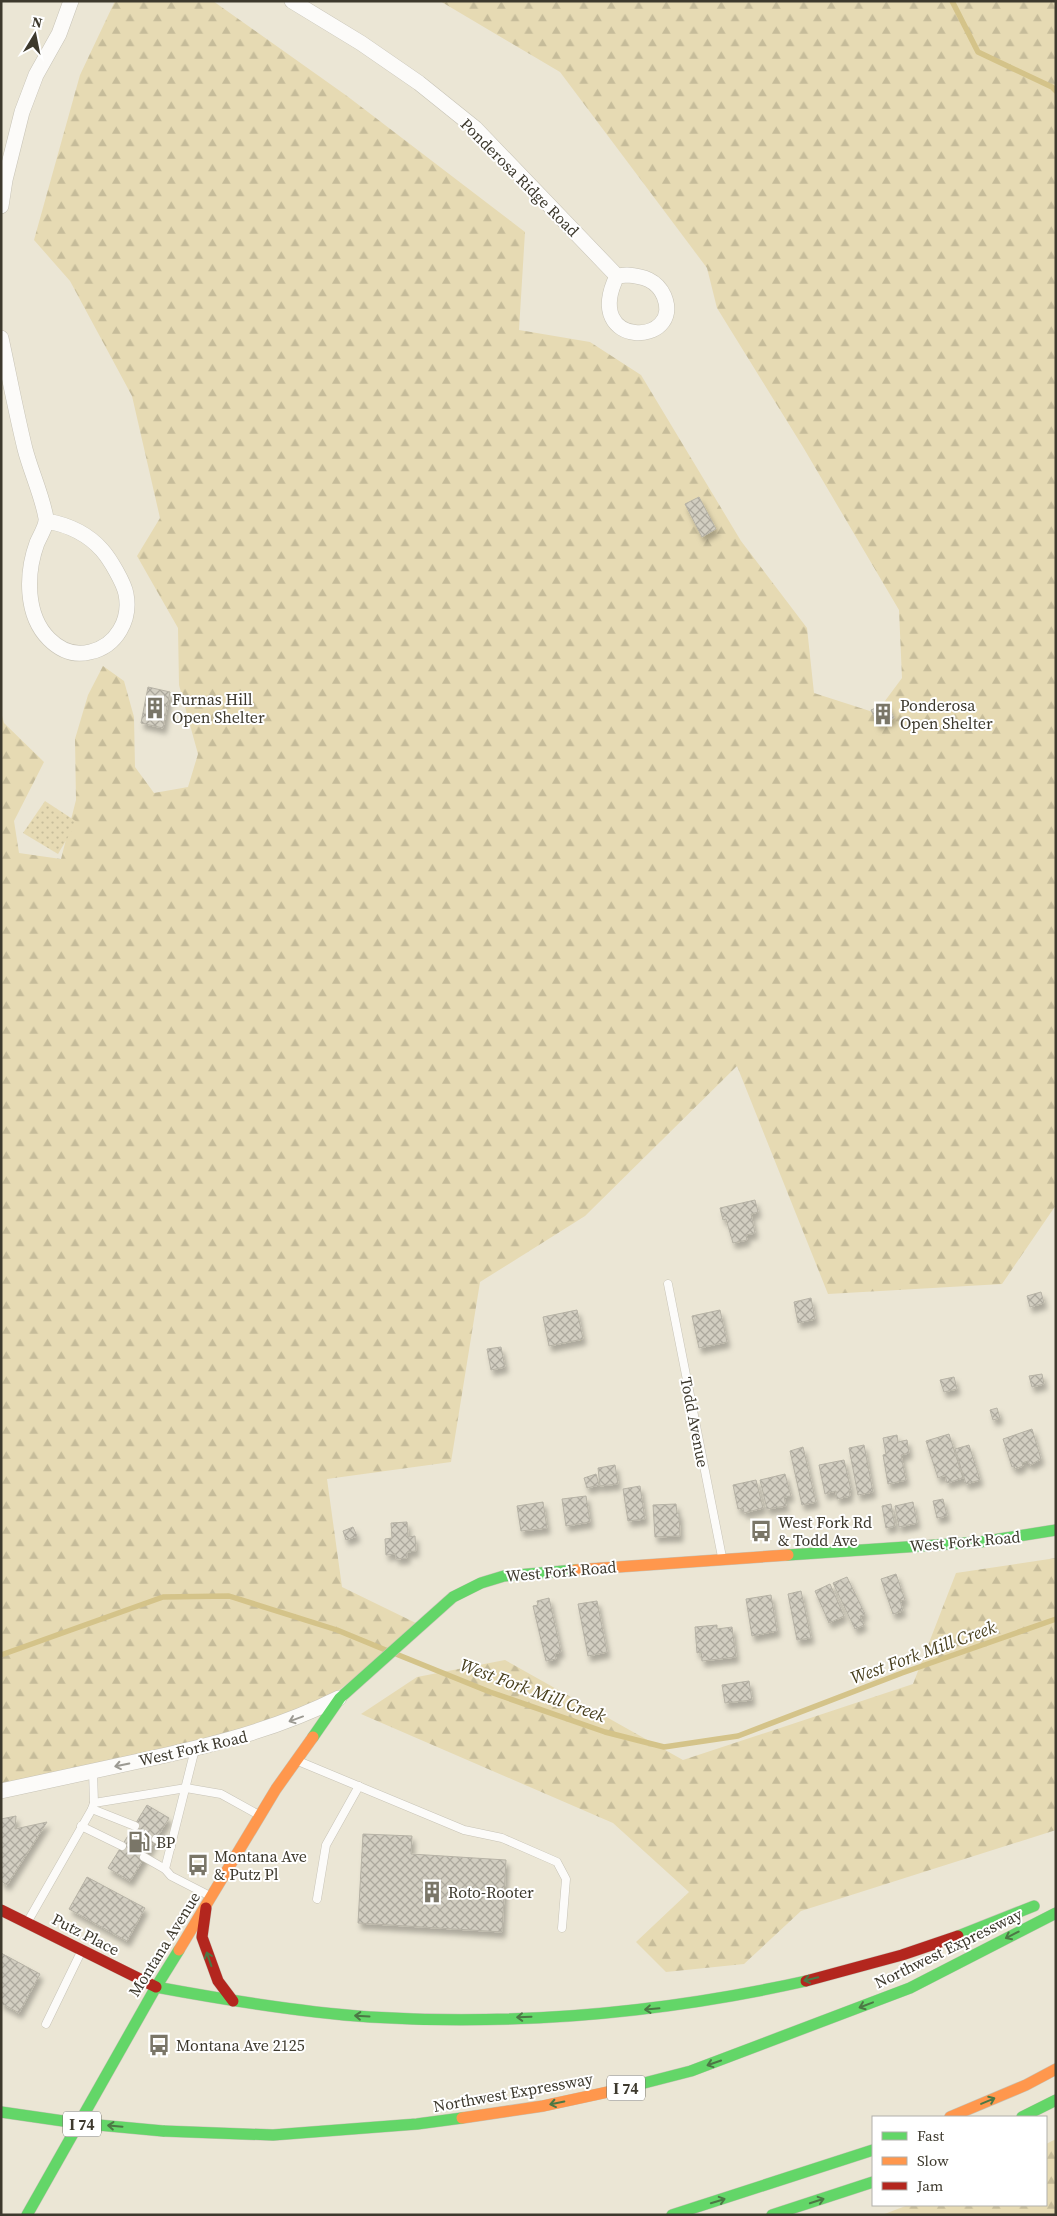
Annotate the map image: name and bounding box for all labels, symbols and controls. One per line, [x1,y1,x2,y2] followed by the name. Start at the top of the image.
[10,10,60,60] north arrow
[30,11,44,33] text: N
[456,113,584,241] street label: Ponderosa Ridge Road
[172,688,265,728] place label: Furnas Hill Open Shelter
[900,694,993,734] place label: Ponderosa Open Shelter
[142,695,168,721] building icon: Furnas Hill Open Shelter
[870,701,896,727] building icon: Ponderosa Open Shelter
[675,1375,715,1469] street label: Todd Avenue
[778,1511,872,1551] place label: West Fork Rd & Todd Ave
[748,1518,774,1544] bus stop icon: West Fork Rd & Todd Ave
[909,1525,1021,1557] street label: West Fork Road
[505,1555,617,1587] street label: West Fork Road
[847,1614,1000,1690] water label: West Fork Mill Creek
[457,1652,610,1728] water label: West Fork Mill Creek
[289,1715,304,1724] one-way arrow
[136,1725,250,1771] street label: West Fork Road
[115,1761,131,1770] one-way arrow
[126,1829,152,1855] fuel station icon: BP
[156,1831,176,1853] place label: BP
[214,1845,307,1885] place label: Montana Ave & Putz Pl
[185,1852,211,1878] bus stop icon: Montana Ave & Putz Pl
[419,1879,445,1905] building icon: Roto-Rooter
[448,1881,534,1903] place label: Roto-Rooter
[123,1887,205,2001] street label: Montana Avenue
[871,1902,1026,1993] street label: Northwest Expressway
[48,1908,124,1960] street label: Putz Place
[1005,1930,1020,1940] one-way arrow
[204,1951,214,1967] one-way arrow
[804,1975,820,1984] one-way arrow
[859,2001,874,2010] one-way arrow
[644,2004,660,2013] one-way arrow
[354,2011,370,2020] one-way arrow
[516,2013,532,2022] one-way arrow
[146,2032,172,2058] bus stop icon: Montana Ave 2125
[176,2034,305,2056] place label: Montana Ave 2125
[707,2059,722,2068] one-way arrow
[432,2067,595,2117] street label: Northwest Expressway
[607,2076,645,2100] road number: I 74
[980,2096,995,2106] one-way arrow
[549,2099,565,2108] one-way arrow
[63,2112,101,2136] road number: I 74
[872,2116,1047,2206] legend
[107,2122,123,2131] one-way arrow
[917,2125,944,2146] text: Fast
[917,2150,949,2171] text: Slow
[916,2175,944,2196] text: Jam
[710,2196,726,2206] one-way arrow
[809,2196,824,2205] one-way arrow

